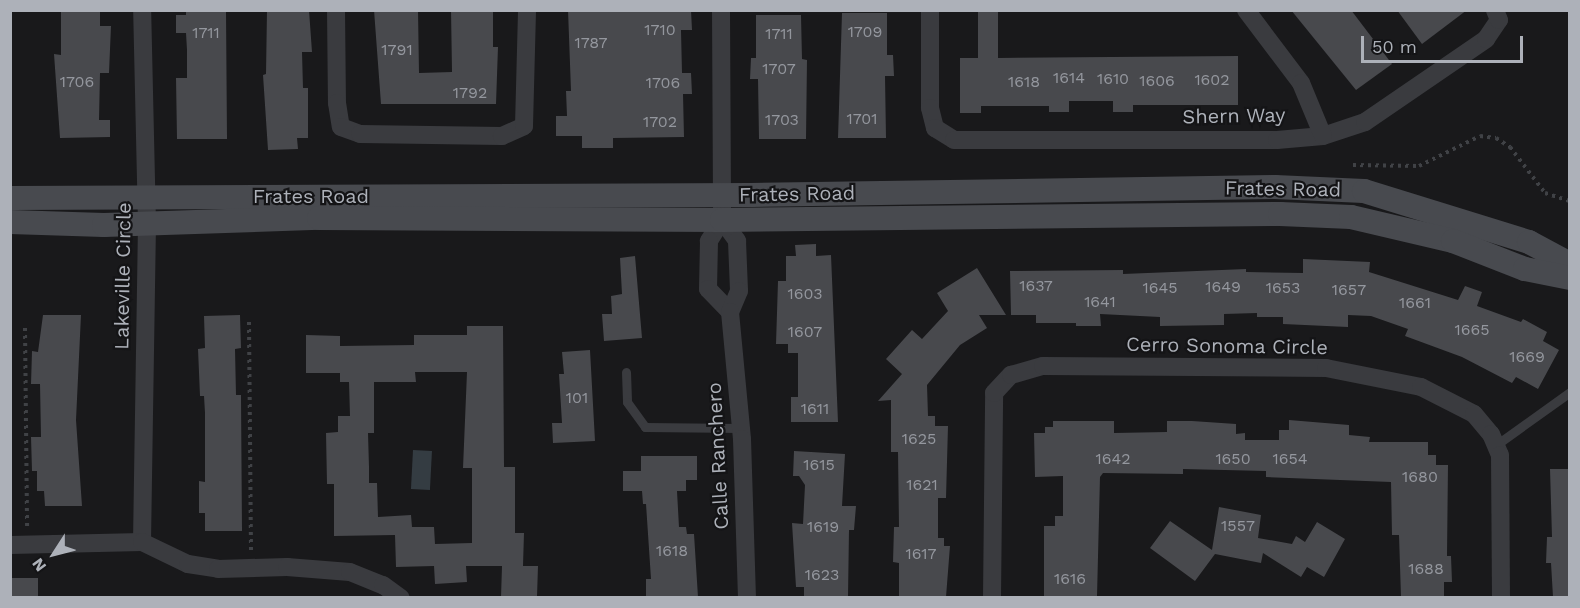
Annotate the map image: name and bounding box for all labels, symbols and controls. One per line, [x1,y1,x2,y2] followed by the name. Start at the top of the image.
[644,20,676,40] house number: 1710
[848,22,882,42] house number: 1709
[192,23,220,43] house number: 1711
[765,24,793,44] house number: 1711
[1364,24,1526,62] scale bar
[574,33,608,53] house number: 1787
[1372,36,1417,57] text: 50 m
[381,40,413,60] house number: 1791
[762,59,796,79] house number: 1707
[1053,68,1085,88] house number: 1614
[1097,69,1129,89] house number: 1610
[1194,70,1230,90] house number: 1602
[1139,71,1175,91] house number: 1606
[60,72,94,92] house number: 1706
[1008,72,1040,92] house number: 1618
[646,73,680,93] house number: 1706
[453,83,487,103] house number: 1792
[1182,103,1286,129] street label: Shern Way
[846,109,878,129] house number: 1701
[765,110,799,130] house number: 1703
[643,112,677,132] house number: 1702
[1225,176,1341,202] street label: Frates Road
[739,181,855,207] street label: Frates Road
[253,184,369,208] street label: Frates Road
[110,202,136,350] street label: Lakeville Circle
[1019,276,1053,296] house number: 1637
[1205,277,1241,297] house number: 1649
[1142,278,1178,298] house number: 1645
[1266,278,1300,298] house number: 1653
[1332,280,1366,300] house number: 1657
[788,284,822,304] house number: 1603
[1084,292,1116,312] house number: 1641
[1399,293,1431,313] house number: 1661
[1454,320,1490,340] house number: 1665
[788,322,822,342] house number: 1607
[1126,332,1328,360] street label: Cerro Sonoma Circle
[1509,347,1545,367] house number: 1669
[702,382,734,530] street label: Calle Ranchero
[566,388,588,408] house number: 101
[801,399,829,419] house number: 1611
[902,429,936,449] house number: 1625
[1095,449,1131,469] house number: 1642
[1215,449,1251,469] house number: 1650
[1272,449,1308,469] house number: 1654
[803,455,835,475] house number: 1615
[1402,467,1438,487] house number: 1680
[906,475,938,495] house number: 1621
[1221,516,1255,536] house number: 1557
[807,517,839,537] house number: 1619
[24,524,84,584] north arrow
[656,541,688,561] house number: 1618
[905,544,937,564] house number: 1617
[28,554,50,575] text: N
[1408,559,1444,579] house number: 1688
[805,565,839,585] house number: 1623
[1054,569,1086,589] house number: 1616

